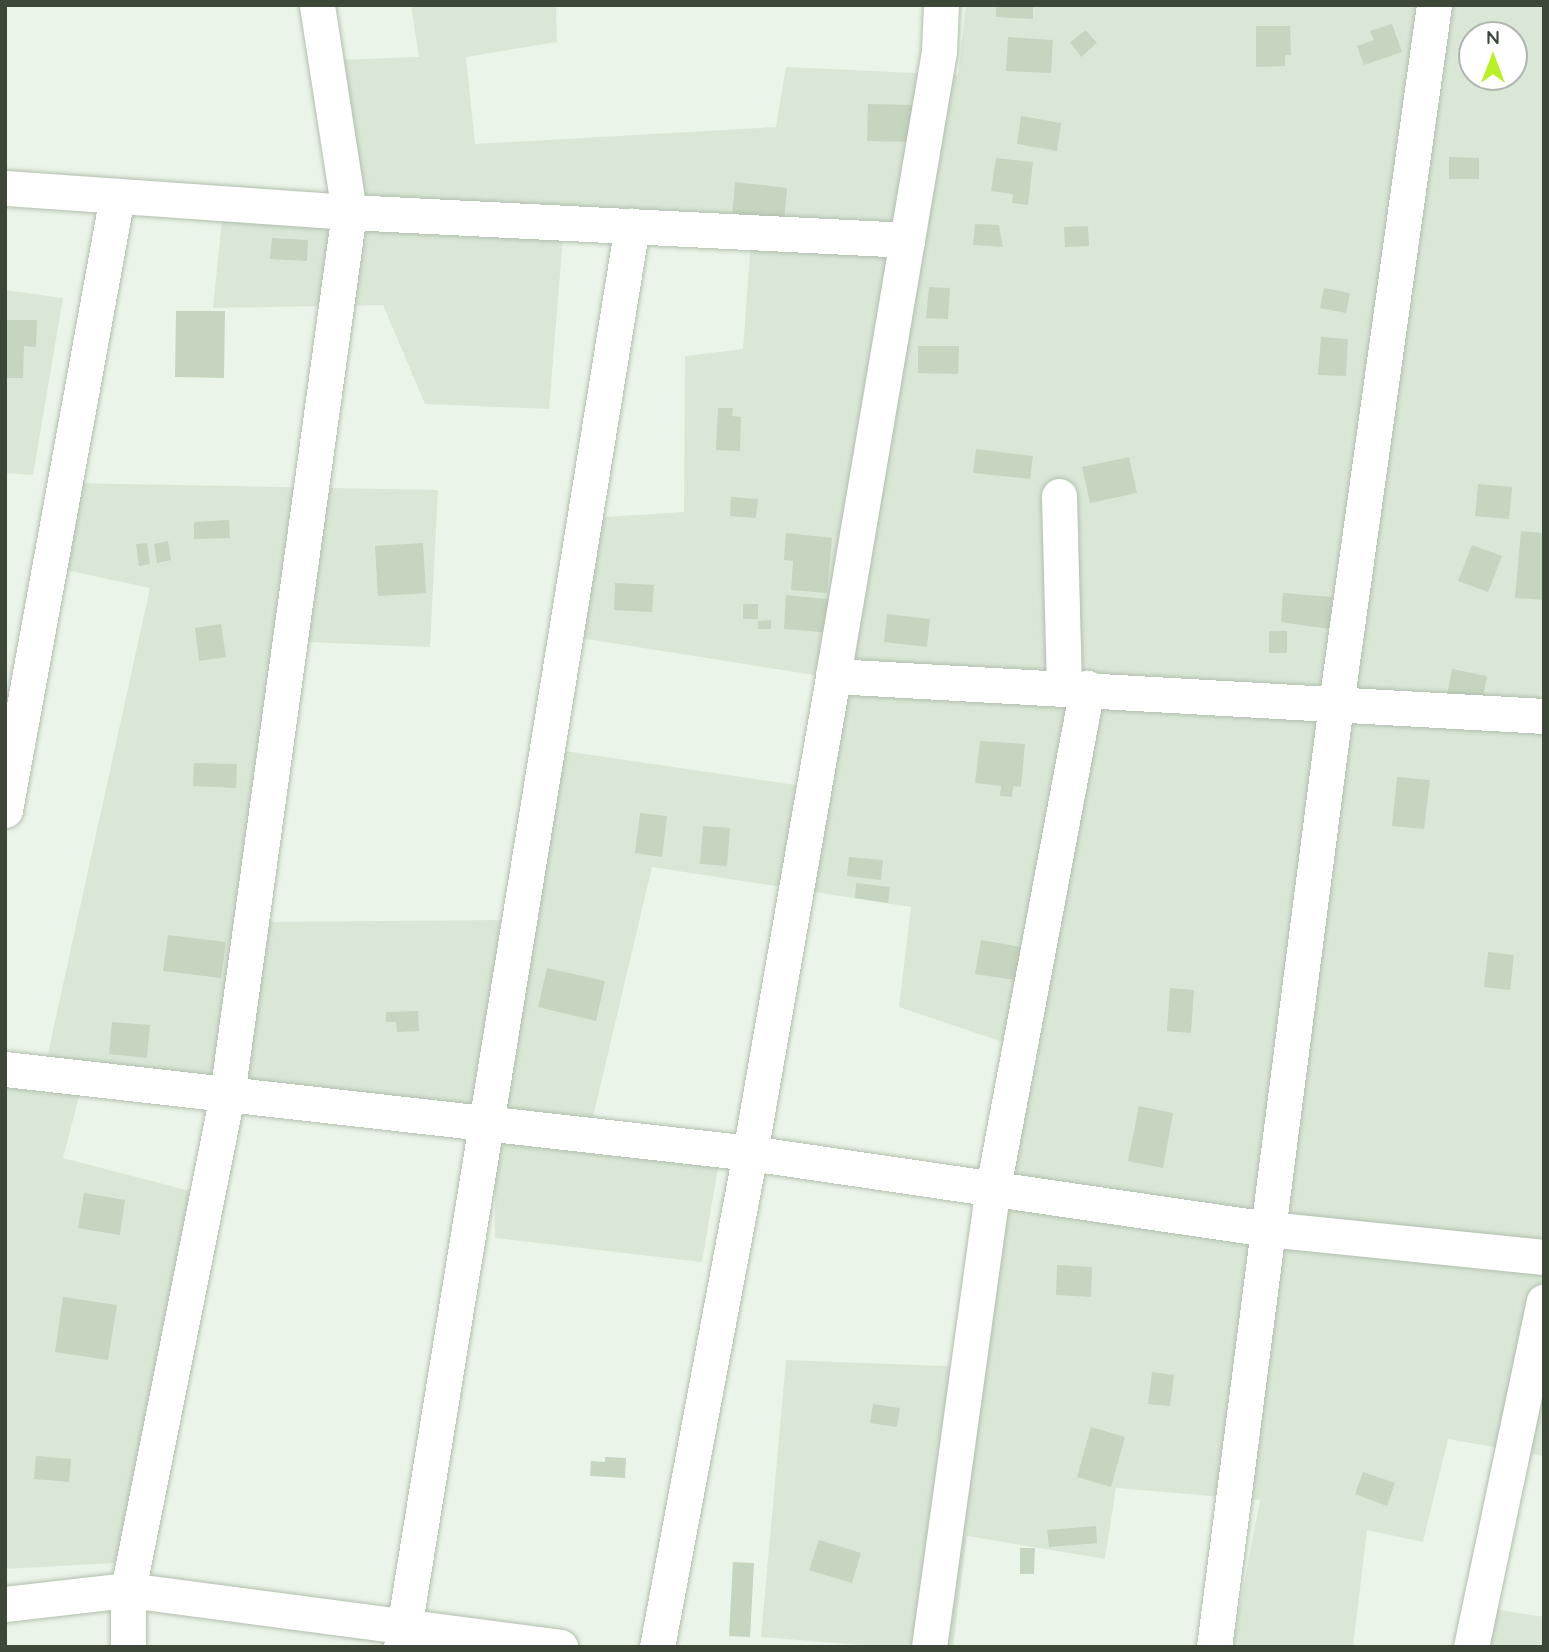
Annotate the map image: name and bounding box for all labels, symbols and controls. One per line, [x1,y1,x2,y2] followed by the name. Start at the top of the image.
[1458,21,1528,91] north arrow
[1486,25,1500,49] text: N

